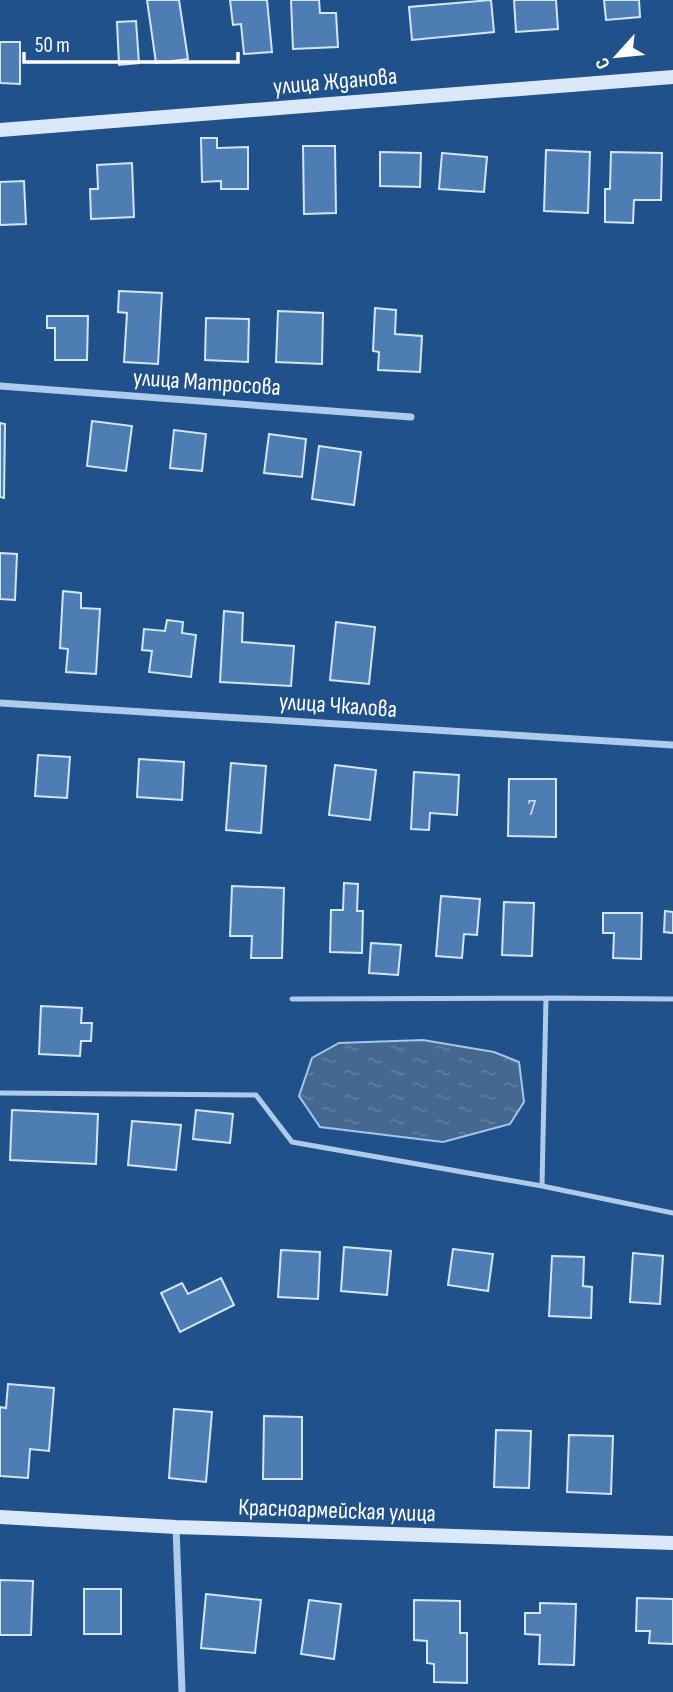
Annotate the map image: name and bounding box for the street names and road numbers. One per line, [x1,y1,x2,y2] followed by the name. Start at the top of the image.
[272,62,398,101] street label: улица Жданова
[132,363,282,402] street label: улица Матросова
[278,687,398,724] street label: улица Чкалова
[238,1493,436,1528] street label: Красноармейская улица

